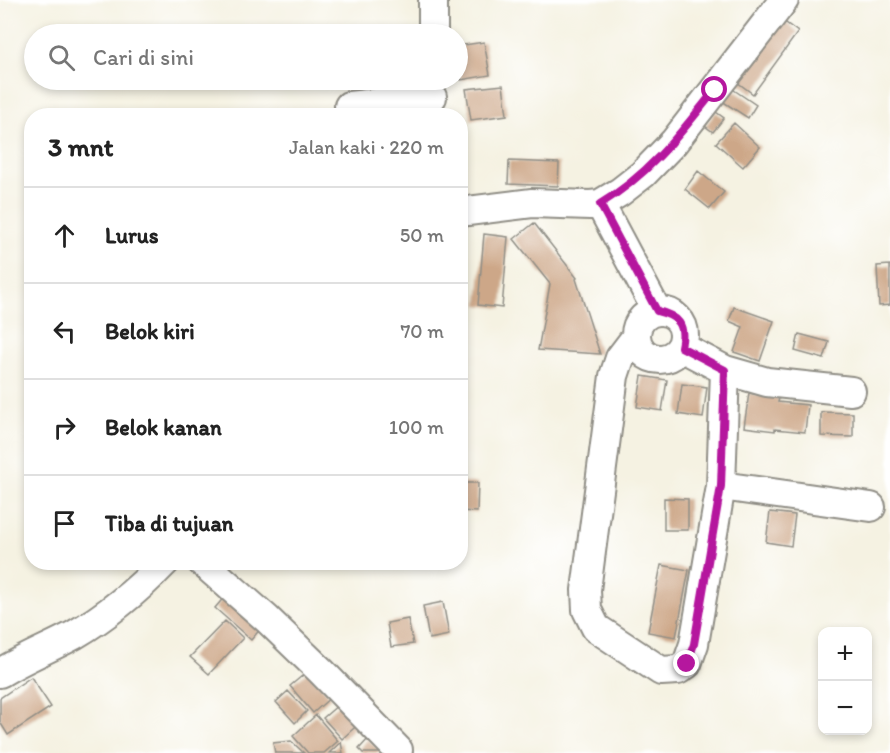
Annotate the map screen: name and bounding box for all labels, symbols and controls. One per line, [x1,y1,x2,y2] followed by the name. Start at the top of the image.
[24,24,468,90] search box
[45,41,78,74] icon: search
[93,44,194,71] text: Cari di sini
[701,76,727,102] route start
[48,131,114,163] text: 3 mnt
[289,135,444,159] text: Jalan kaki · 220 m
[48,219,81,252] icon: ahead
[105,222,159,249] text: Lurus
[400,223,444,247] text: 50 m
[48,315,81,348] icon: left
[105,318,195,345] text: Belok kiri
[400,319,444,343] text: 70 m
[48,411,81,444] icon: right
[105,414,222,441] text: Belok kanan
[389,415,444,439] text: 100 m
[48,507,81,540] icon: arrive
[105,510,234,537] text: Tiba di tujuan
[818,627,872,735] map controls
[818,627,872,681] button: +
[673,650,699,676] route end
[818,681,872,735] button: −

